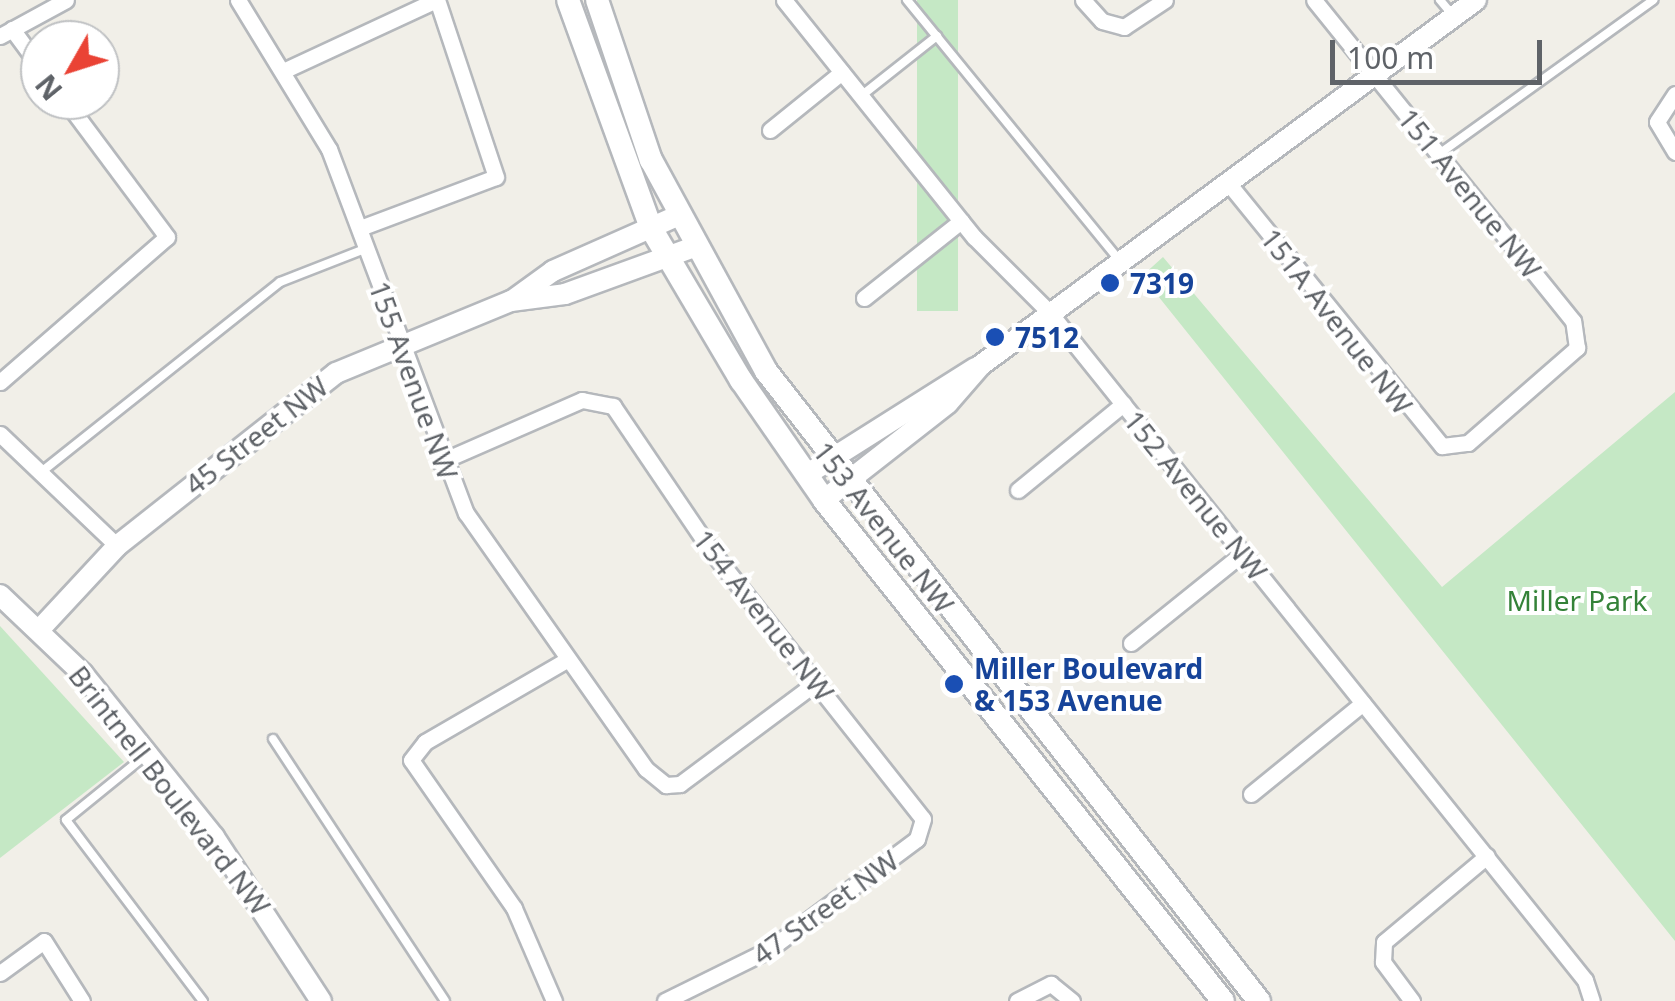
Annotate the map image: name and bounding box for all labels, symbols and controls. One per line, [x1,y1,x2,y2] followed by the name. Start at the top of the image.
[20,20,120,120] north arrow
[1335,20,1548,82] scale bar
[1347,37,1434,78] text: 100 m
[26,67,70,108] text: N
[1391,102,1549,284] street label: 151 Avenue NW
[1254,222,1420,420] street label: 151A Avenue NW
[1130,266,1194,300] place label: 7319
[1099,272,1121,294] marker: 7319
[363,276,465,484] street label: 155 Avenue NW
[1015,320,1079,354] place label: 7512
[984,326,1006,348] marker: 7512
[178,369,334,501] street label: 45 Street NW
[1117,404,1275,586] street label: 152 Avenue NW
[807,435,961,619] street label: 153 Avenue NW
[687,523,841,707] street label: 154 Avenue NW
[1507,583,1647,617] park label: Miller Park
[974,651,1203,717] place label: Miller Boulevard & 153 Avenue
[62,659,278,921] street label: Brintnell Boulevard NW
[943,673,965,695] marker: Miller Boulevard & 153 Avenue
[746,843,904,971] street label: 47 Street NW

